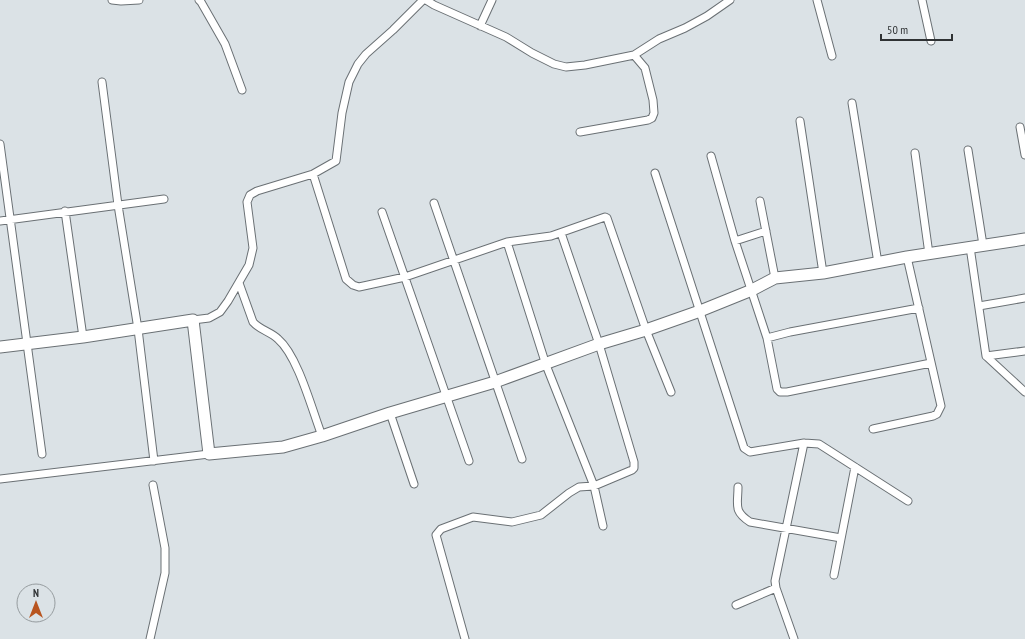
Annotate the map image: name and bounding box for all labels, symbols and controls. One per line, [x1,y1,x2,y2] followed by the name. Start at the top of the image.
[881,16,952,42] scale bar
[887,22,908,37] text: 50 m
[16,583,56,623] north arrow
[33,586,39,600] text: N

